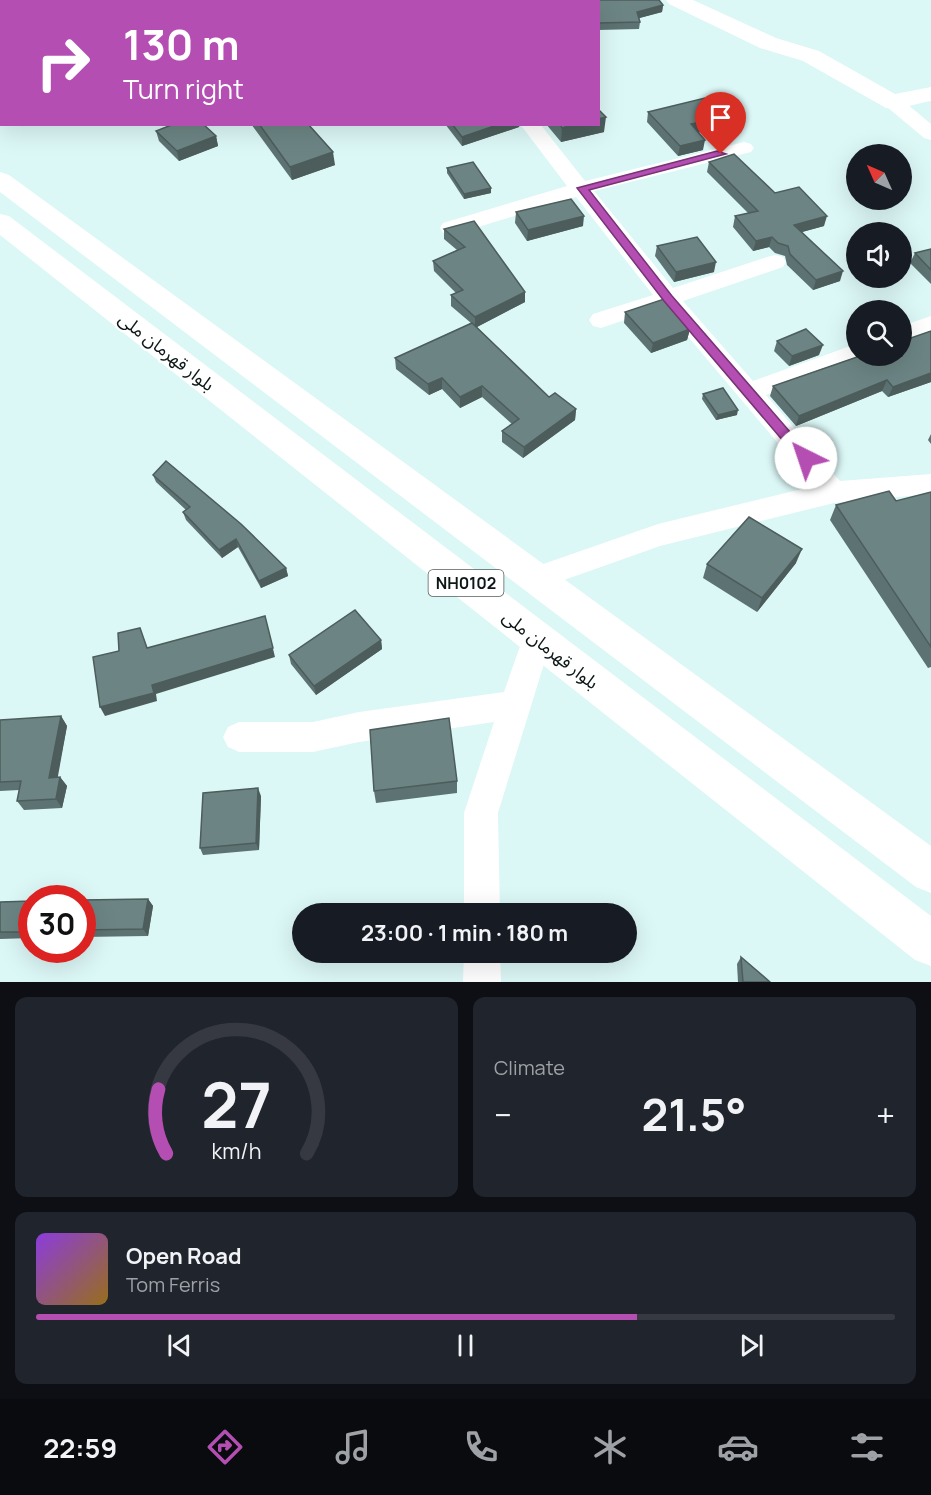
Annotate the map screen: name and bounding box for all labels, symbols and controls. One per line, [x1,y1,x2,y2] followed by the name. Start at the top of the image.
[123,15,240,73] text: 130 m
[24,24,102,102] icon: right
[123,70,244,107] text: Turn right
[695,92,746,154] pin
[704,101,737,134] icon: arrive
[846,144,912,210] north arrow
[846,144,912,366] map controls
[846,222,912,288] button: sound
[846,300,912,366] button: search
[114,306,220,396] street label: بلوار قهرمان ملی
[774,426,838,490] position arrow
[428,570,504,596] road number: NH0102
[498,604,604,694] street label: بلوار قهرمان ملی
[18,885,96,963] speed limit sign: 30
[361,918,568,948] text: 23:00 · 1 min · 180 m
[494,1054,565,1081] text: Climate
[201,1061,272,1147] text: 27
[641,1083,746,1145] text: 21.5°
[494,1092,512,1137] text: −
[876,1092,895,1137] text: +
[212,1136,261,1165] text: km/h
[126,1241,241,1271] text: Open Road
[126,1271,220,1298] text: Tom Ferris
[163,1329,196,1362] icon: previous
[449,1329,482,1362] icon: pause
[735,1329,768,1362] icon: next
[204,1426,246,1468] icon: directions
[332,1426,374,1468] icon: music
[460,1426,502,1468] icon: phone
[589,1426,631,1468] icon: climate
[717,1426,759,1468] icon: car
[846,1426,888,1468] icon: filters
[43,1429,117,1466] text: 22:59

